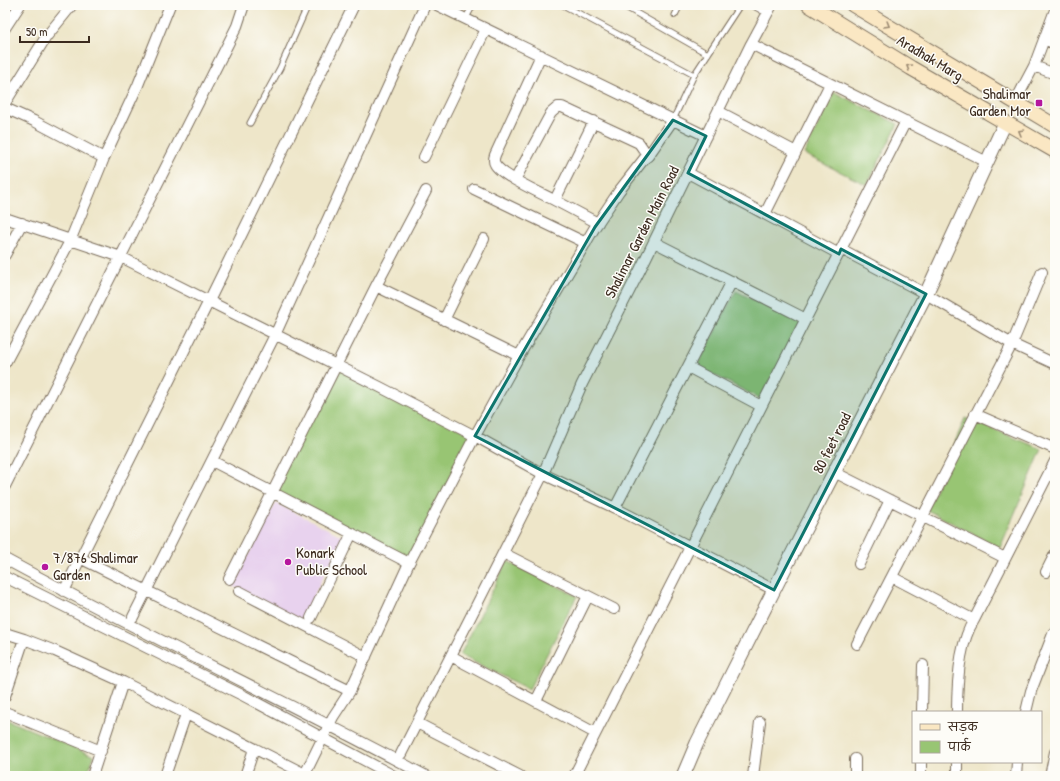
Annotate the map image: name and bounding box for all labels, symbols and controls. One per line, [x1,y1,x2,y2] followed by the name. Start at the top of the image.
[20,18,89,44] scale bar
[883,21,890,28] one-way arrow
[26,23,47,40] text: 50 m
[893,30,968,86] street label: Aradhak Marg
[906,64,913,71] one-way arrow
[969,83,1031,121] place label: Shalimar Garden Mor
[1034,98,1044,108] marker: Shalimar Garden Mor
[1018,129,1025,136] one-way arrow
[599,162,684,301] street label: Shalimar Garden Main Road
[807,408,856,477] street label: 80 feet road
[296,542,367,580] place label: Konark Public School
[53,547,139,585] place label: 7/876 Shalimar Garden
[283,557,293,567] marker: Konark Public School
[40,562,50,572] marker: 7/876 Shalimar Garden
[912,711,1042,763] legend
[947,718,979,735] text: सड़क
[947,737,972,755] text: पार्क

